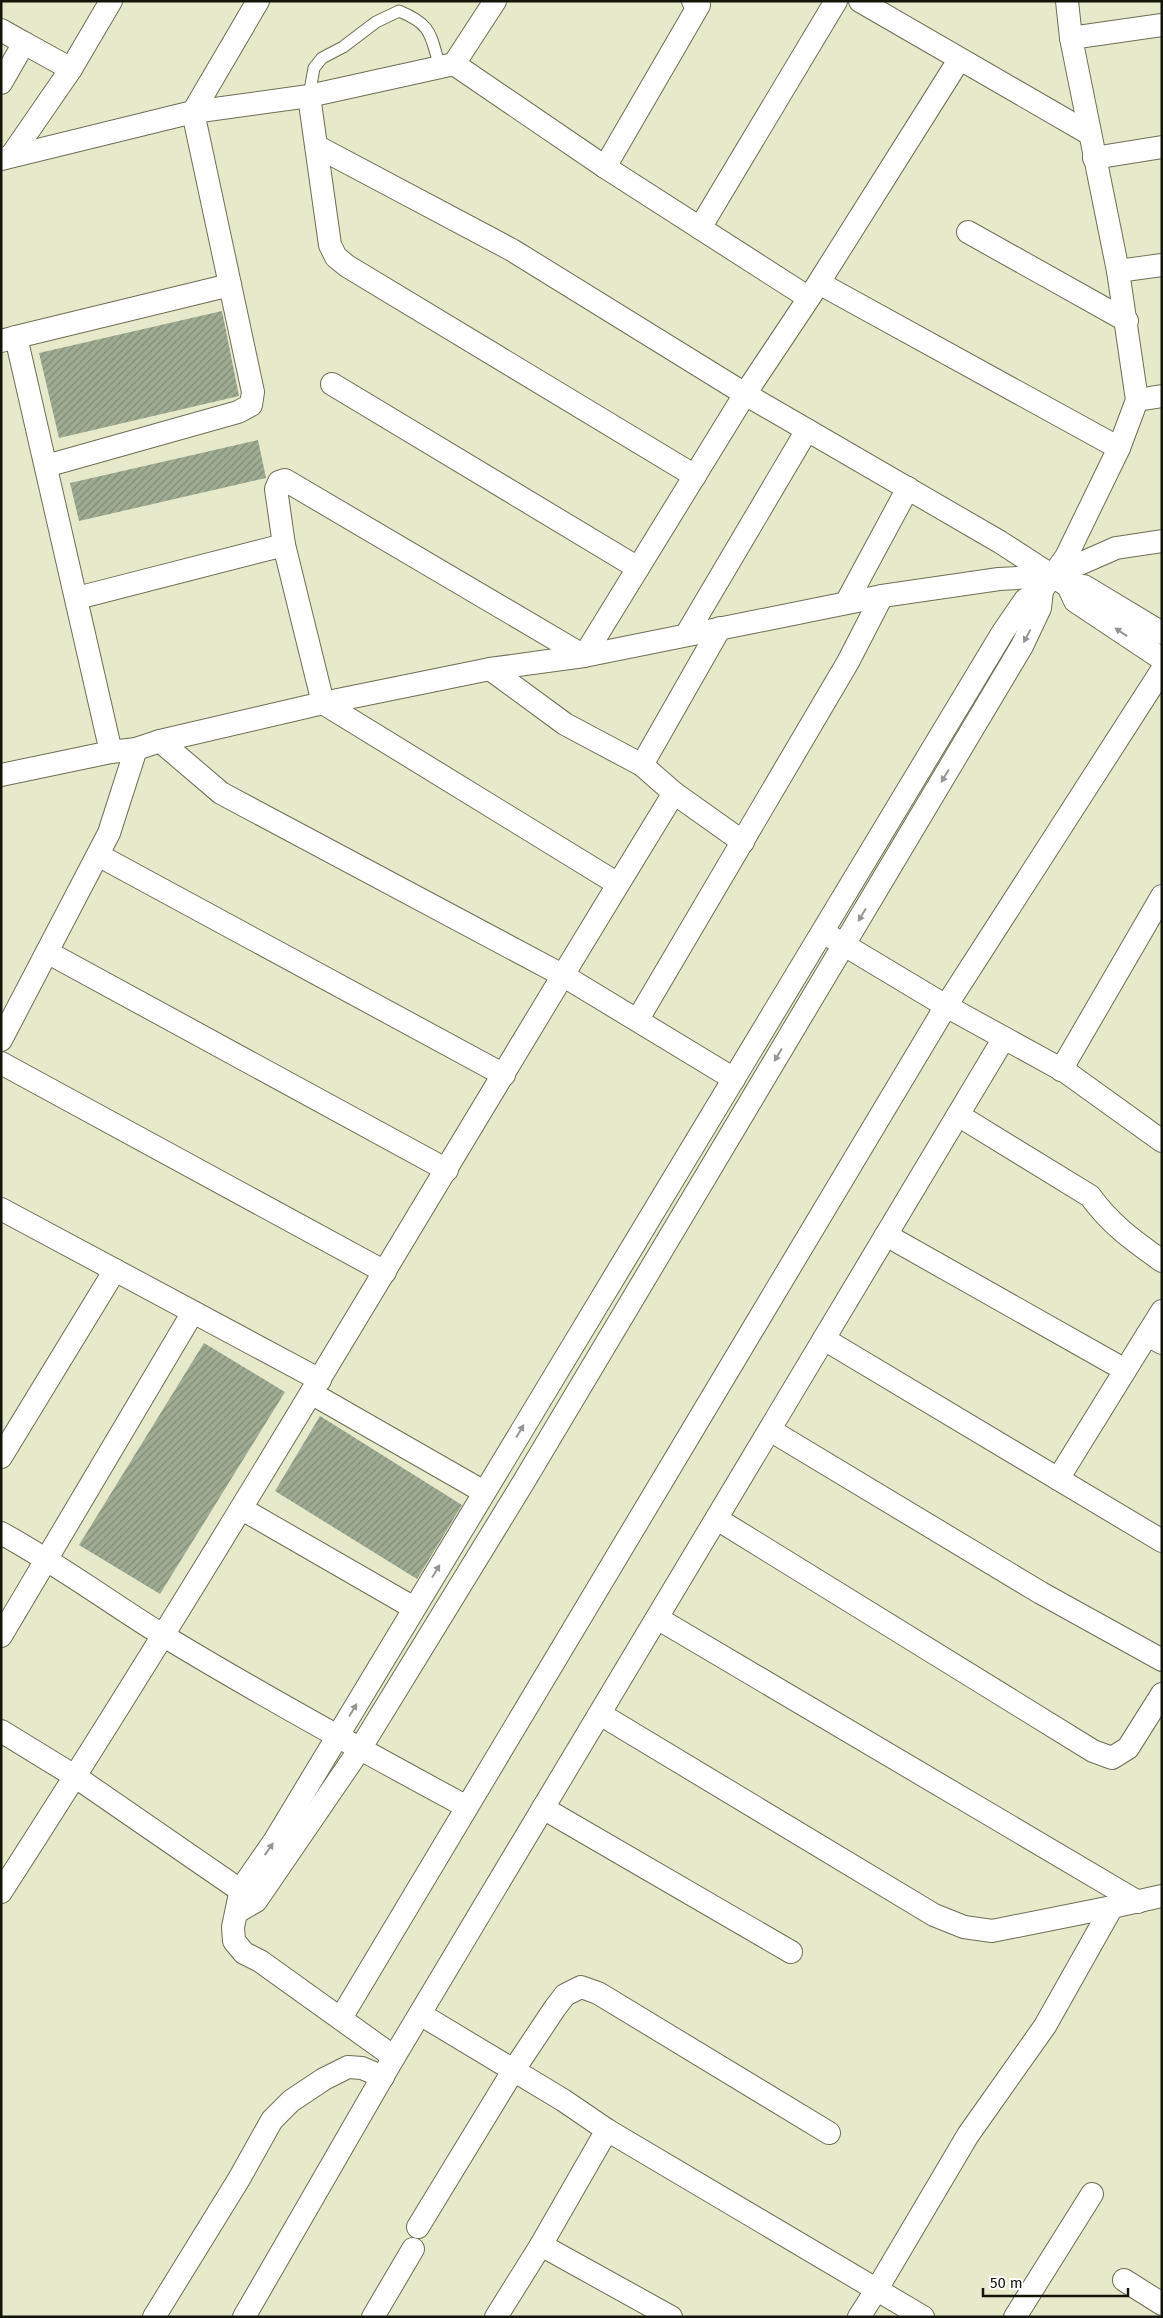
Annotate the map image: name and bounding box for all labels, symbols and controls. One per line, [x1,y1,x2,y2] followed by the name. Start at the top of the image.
[1114,627,1128,636] one-way arrow
[1023,628,1031,643] one-way arrow
[940,769,949,782] one-way arrow
[857,909,866,922] one-way arrow
[774,1048,783,1061] one-way arrow
[515,1425,524,1438] one-way arrow
[432,1564,441,1577] one-way arrow
[348,1704,357,1717] one-way arrow
[264,1842,274,1856] one-way arrow
[983,2266,1128,2298] scale bar
[990,2274,1023,2292] text: 50 m

